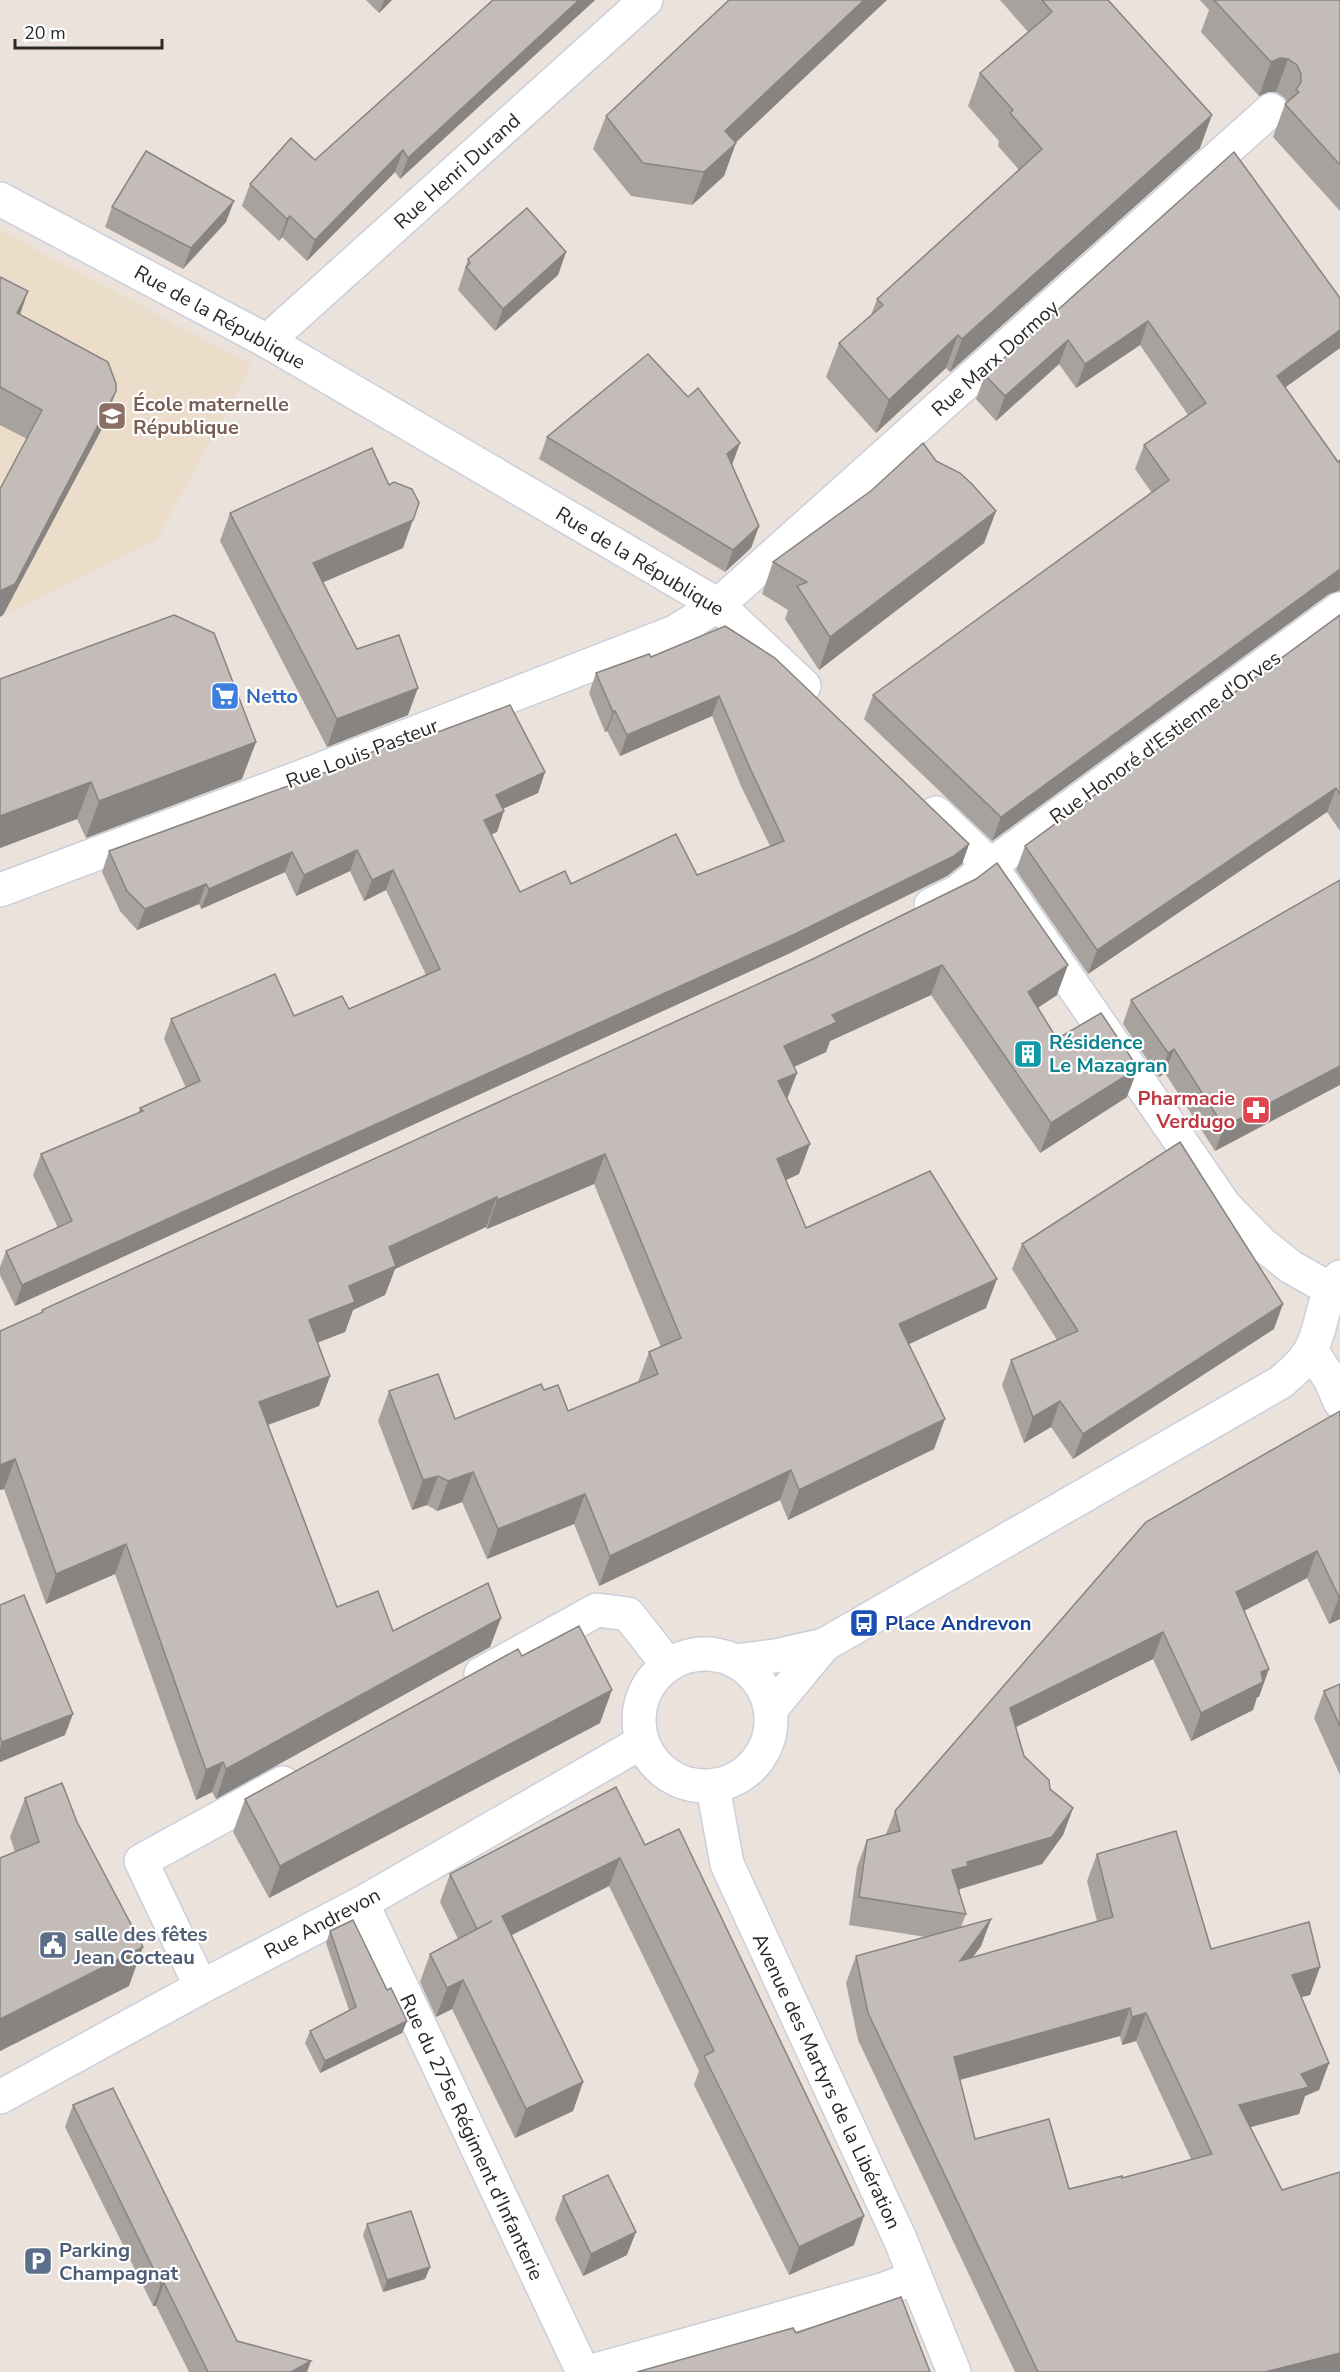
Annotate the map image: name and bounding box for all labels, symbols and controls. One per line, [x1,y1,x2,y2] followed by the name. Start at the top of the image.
[15,12,162,50] scale bar
[24,21,66,45] text: 20 m
[388,107,526,235] street label: Rue Henri Durand
[129,259,310,376] street label: Rue de la République
[926,294,1065,423] street label: Rue Marx Dormoy
[133,391,289,441] place label: École maternelle République
[96,400,128,432] school or university icon: École maternelle République
[551,500,729,622] street label: Rue de la République
[1044,644,1286,830] street label: Rue Honoré d'Estienne d'Orves
[209,680,241,712] supermarket icon: Netto
[246,683,298,710] place label: Netto
[282,712,442,795] street label: Rue Louis Pasteur
[1049,1029,1167,1079] place label: Résidence Le Mazagran
[1012,1038,1044,1070] building icon: Résidence Le Mazagran
[1138,1085,1235,1135] place label: Pharmacie Verdugo
[1240,1094,1272,1126] pharmacy icon: Pharmacie Verdugo
[848,1607,880,1639] bus stop icon: Place Andrevon
[885,1610,1031,1637] place label: Place Andrevon
[259,1881,385,1965] street label: Rue Andrevon
[73,1921,208,1971] place label: salle des fêtes Jean Cocteau
[37,1929,69,1961] public building icon: salle des fêtes Jean Cocteau
[746,1929,907,2234] street label: Avenue des Martyrs de la Libération
[393,1990,550,2285] street label: Rue du 275e Régiment d'Infanterie
[59,2237,178,2287] place label: Parking Champagnat
[22,2245,54,2277] parking icon: Parking Champagnat

